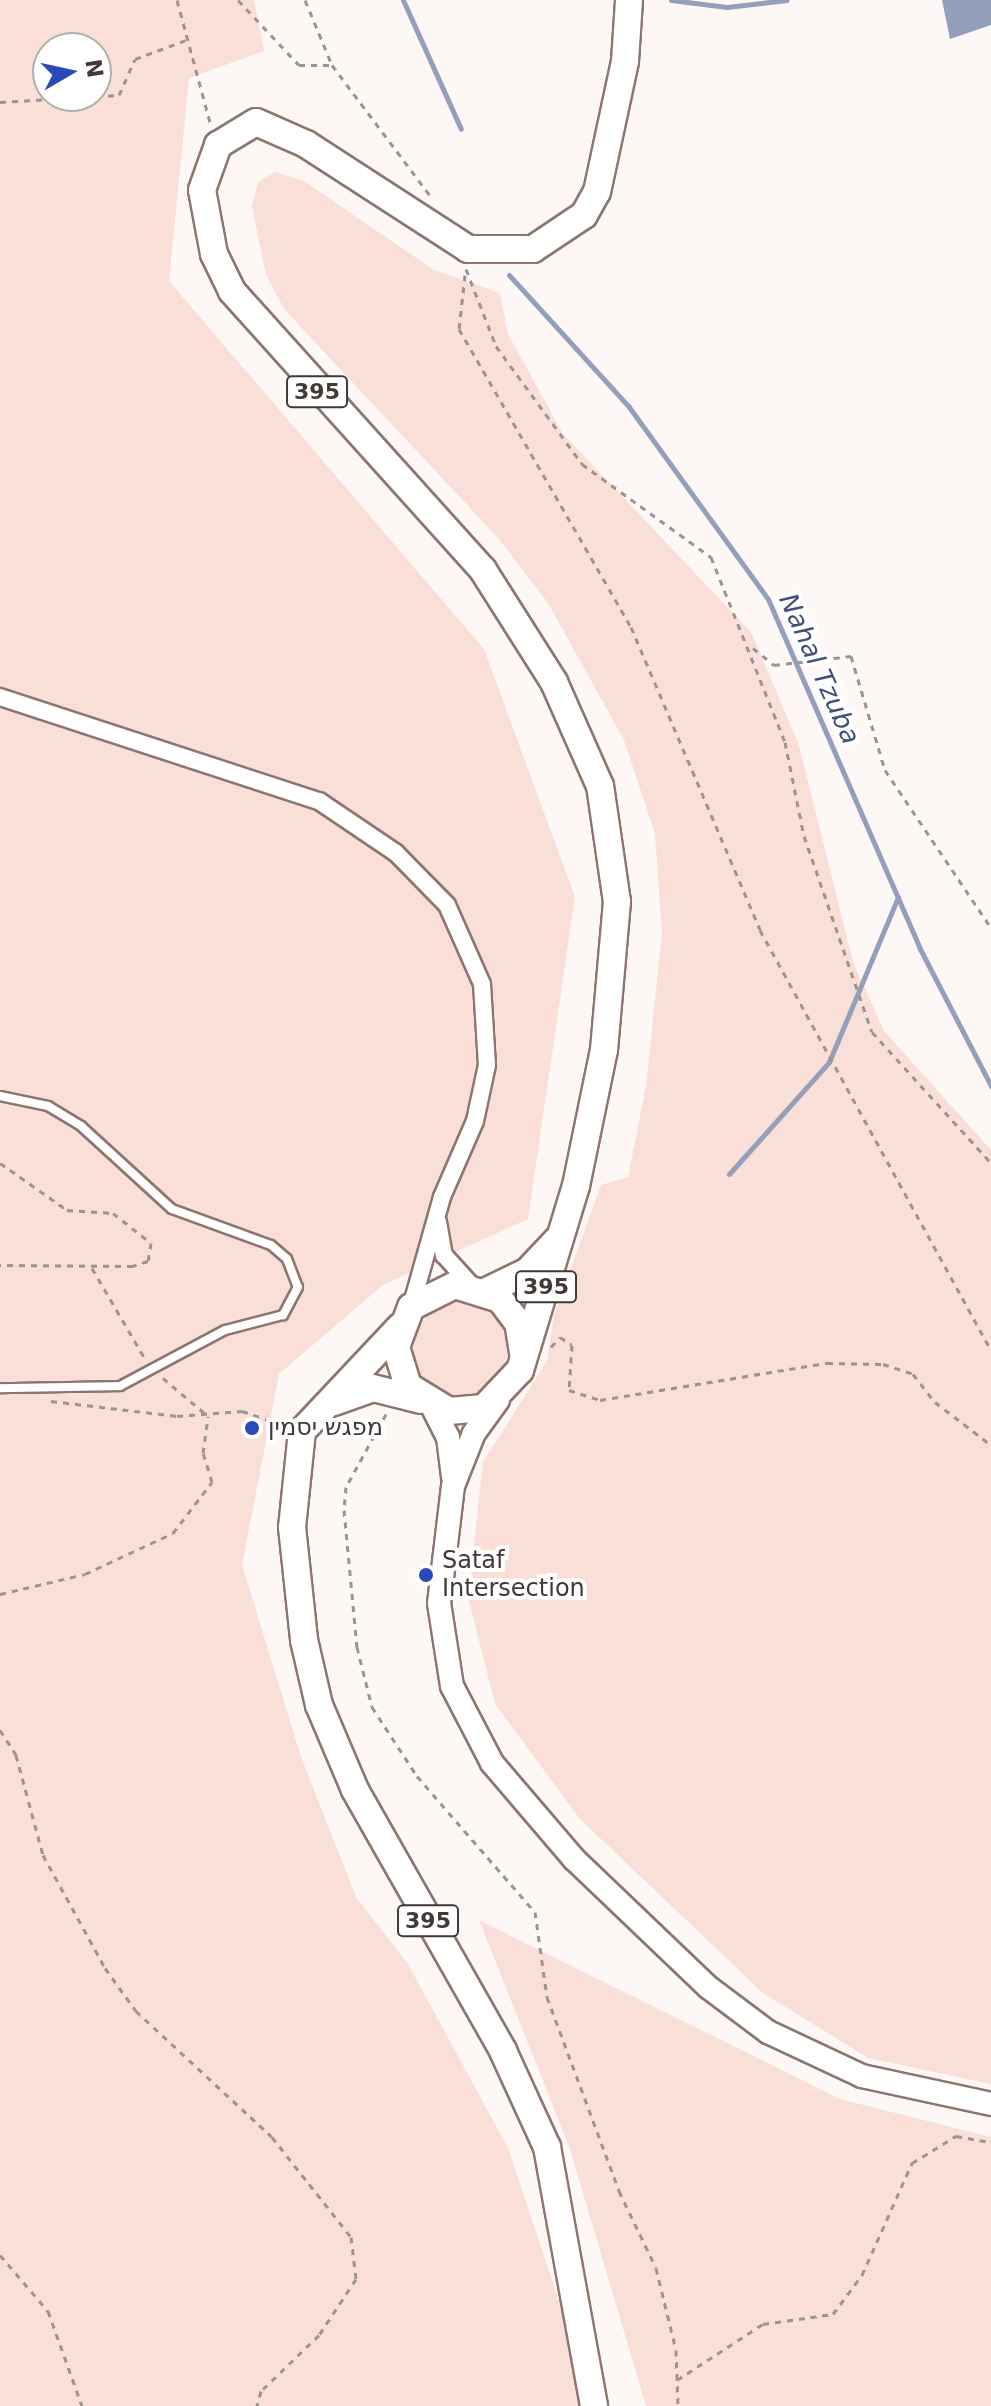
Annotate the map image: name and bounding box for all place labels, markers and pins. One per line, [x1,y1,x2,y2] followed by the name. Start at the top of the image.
[268,1414,383,1442] place label: מפגש יסמין
[243,1419,261,1437] marker: מפגש יסמין
[442,1547,585,1603] place label: Sataf Intersection
[417,1566,435,1584] marker: Sataf Intersection

